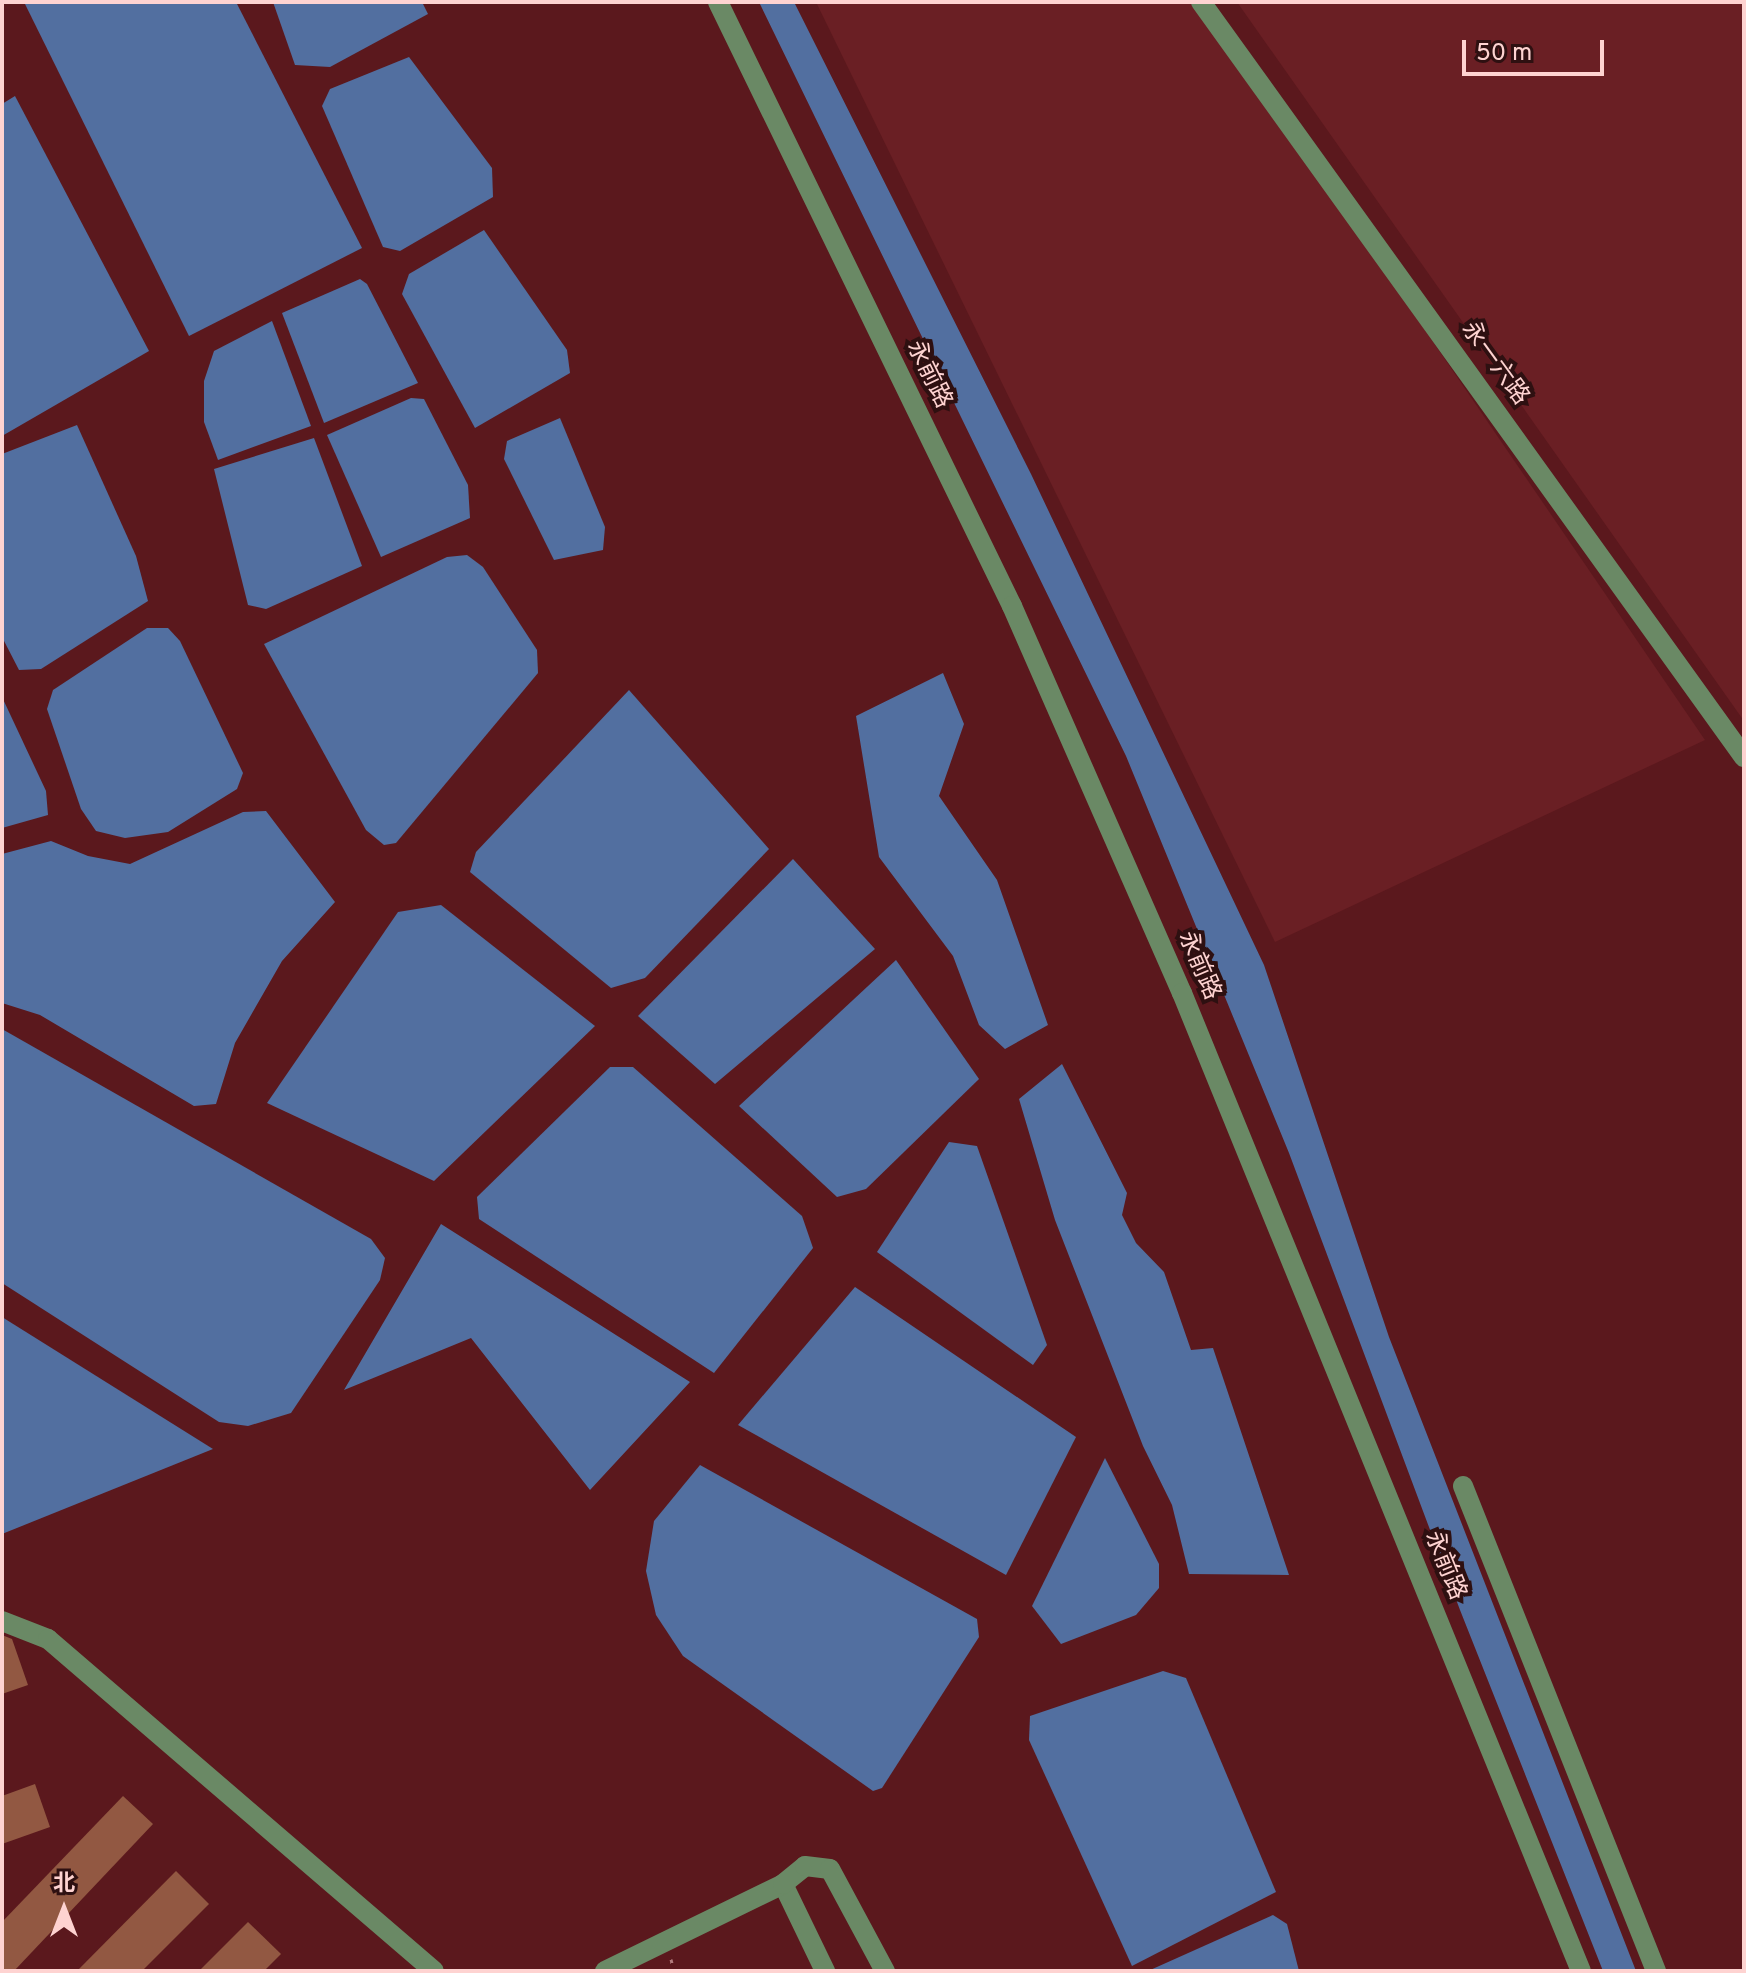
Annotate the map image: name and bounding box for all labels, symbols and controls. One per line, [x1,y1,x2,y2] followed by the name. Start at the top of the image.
[1466,24,1608,74] scale bar
[1476,39,1532,69] text: 50 m
[1454,317,1534,411] street label: 永一六路
[899,336,957,414] street label: 永前路
[1171,927,1225,1005] street label: 永前路
[1417,1527,1471,1605] street label: 永前路
[24,1869,104,1949] north arrow
[53,1871,75,1898] text: 北

